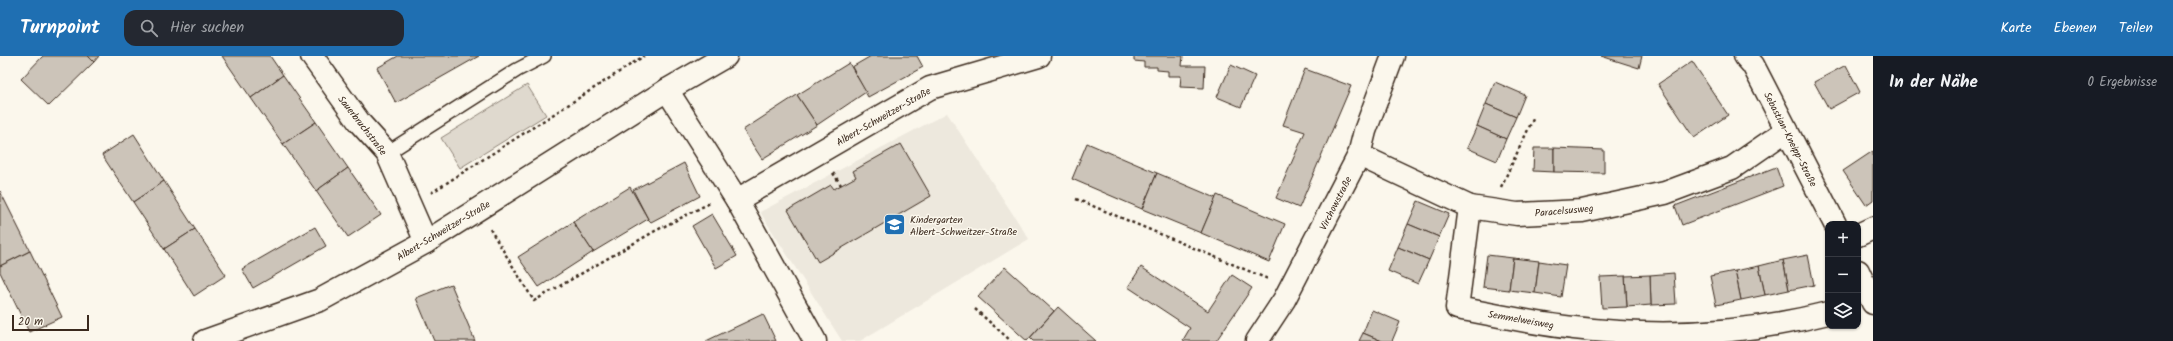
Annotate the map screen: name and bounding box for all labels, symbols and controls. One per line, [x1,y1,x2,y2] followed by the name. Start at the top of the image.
[124,10,404,46] search box
[20,13,100,43] text: Turnpoint
[170,16,244,40] text: Hier suchen
[138,17,160,39] icon: search
[2000,17,2032,39] text: Karte
[2054,17,2097,39] text: Ebenen
[2119,17,2153,39] text: Teilen
[1889,69,1978,96] text: In der Nähe
[2088,72,2157,93] text: 0 Ergebnisse
[833,83,934,151] street label: Albert-Schweitzer-Straße
[1759,89,1821,190] street label: Sebastian-Kneipp-Straße
[334,92,391,159] street label: Sauerbruchstraße
[1315,173,1357,233] street label: Virchowstraße
[394,196,494,265] street label: Albert-Schweitzer-Straße
[1534,200,1594,222] street label: Paracelsusweg
[881,212,907,238] school or university icon: Kindergarten Albert-Schweitzer-Straße
[910,212,1017,240] place label: Kindergarten Albert-Schweitzer-Straße
[1825,221,1861,329] map controls
[1825,221,1861,257] button: +
[1825,257,1861,293] button: −
[1825,293,1861,329] button: layers
[1487,306,1555,334] street label: Semmelweisweg
[12,313,89,332] scale bar
[18,313,43,331] text: 20 m

